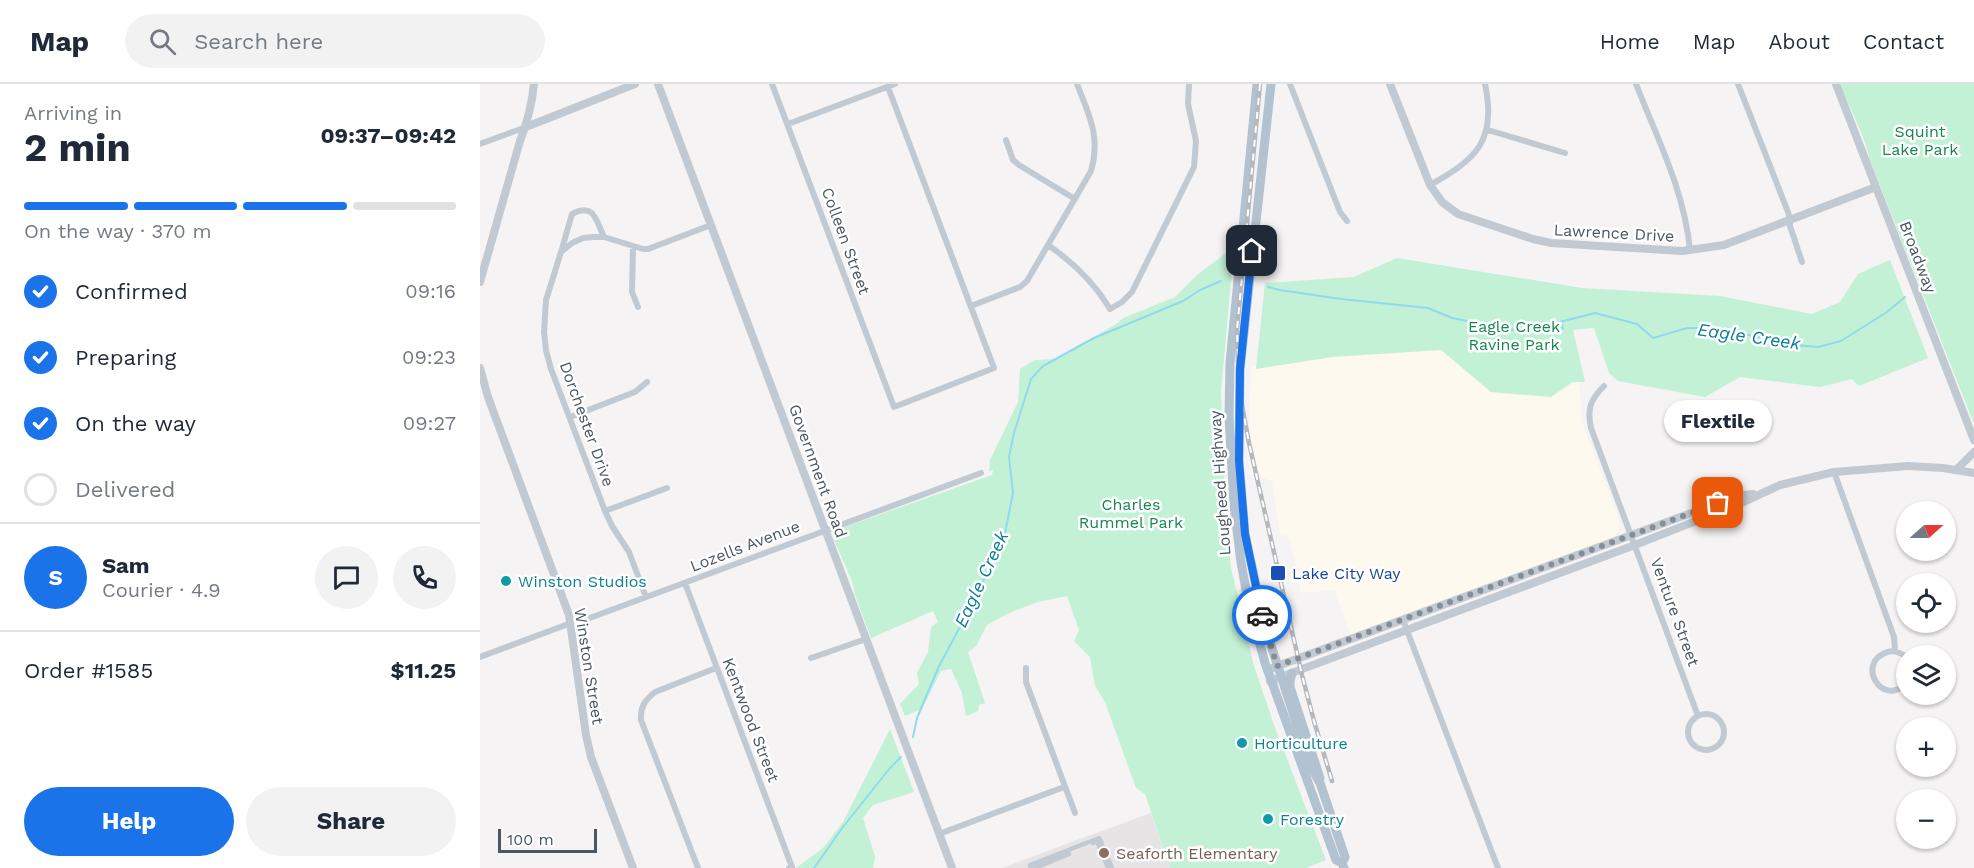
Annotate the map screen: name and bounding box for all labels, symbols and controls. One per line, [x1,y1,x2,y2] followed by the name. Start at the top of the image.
[125,14,545,68] search box
[30,25,89,58] text: Map
[146,25,179,58] icon: search
[194,29,323,54] text: Search here
[1600,29,1660,54] text: Home
[1693,29,1736,54] text: Map
[1769,29,1830,54] text: About
[1863,29,1944,54] text: Contact
[24,101,122,125] text: Arriving in
[1882,122,1958,159] park label: Squint Lake Park
[320,123,456,148] text: 09:37–09:42
[24,125,131,170] text: 2 min
[818,185,874,297] street label: Colleen Street
[1896,218,1941,296] street label: Broadway
[24,219,212,243] text: On the way · 370 m
[1553,220,1675,246] street label: Lawrence Drive
[1226,225,1277,276] pin
[1235,234,1268,267] icon: home
[24,275,57,308] icon: check
[75,279,188,304] text: Confirmed
[405,279,456,303] text: 09:16
[1468,317,1560,354] park label: Eagle Creek Ravine Park
[1696,318,1803,354] water label: Eagle Creek
[24,341,57,374] icon: check
[75,345,176,370] text: Preparing
[402,345,456,369] text: 09:23
[556,359,618,489] street label: Dorchester Drive
[1664,401,1772,443] callout: Flextile
[785,402,851,540] street label: Government Road
[24,407,57,440] icon: check
[1205,409,1235,556] street label: Lougheed Highway
[1681,409,1755,433] text: Flextile
[75,411,196,436] text: On the way
[403,411,456,435] text: 09:27
[75,477,175,502] text: Delivered
[1692,477,1743,528] pin
[1701,486,1734,519] icon: bag
[1079,495,1183,532] park label: Charles Rummel Park
[1896,501,1956,561] north arrow
[1896,501,1956,849] map controls
[687,516,803,576] street label: Lozells Avenue
[950,526,1013,630] water label: Eagle Creek
[315,546,378,609] button: chat
[393,546,456,609] button: phone
[102,553,150,578] text: Sam
[1647,555,1704,669] street label: Venture Street
[1269,564,1287,582] marker: Lake City Way
[1292,564,1401,583] place label: Lake City Way
[48,565,63,590] text: S
[518,572,647,591] place label: Winston Studios
[1896,573,1956,633] button: locate
[499,574,513,588] marker: Winston Studios
[102,578,221,602] text: Courier · 4.9
[1232,585,1292,645] courier
[1246,599,1279,632] icon: car
[570,606,608,726] street label: Winston Street
[1896,645,1956,705] button: layers
[719,655,784,785] street label: Kentwood Street
[24,658,153,683] text: Order #1585
[391,658,456,683] text: $11.25
[1896,717,1956,777] button: +
[1254,734,1348,753] place label: Horticulture
[1235,736,1249,750] marker: Horticulture
[24,787,234,856] button: Help
[246,787,456,856] button: Share
[1896,789,1956,849] button: −
[1280,810,1345,829] place label: Forestry
[1261,812,1275,826] marker: Forestry
[498,826,597,854] scale bar
[507,830,554,849] text: 100 m
[1116,844,1278,863] place label: Seaforth Elementary
[1097,846,1111,860] marker: Seaforth Elementary

